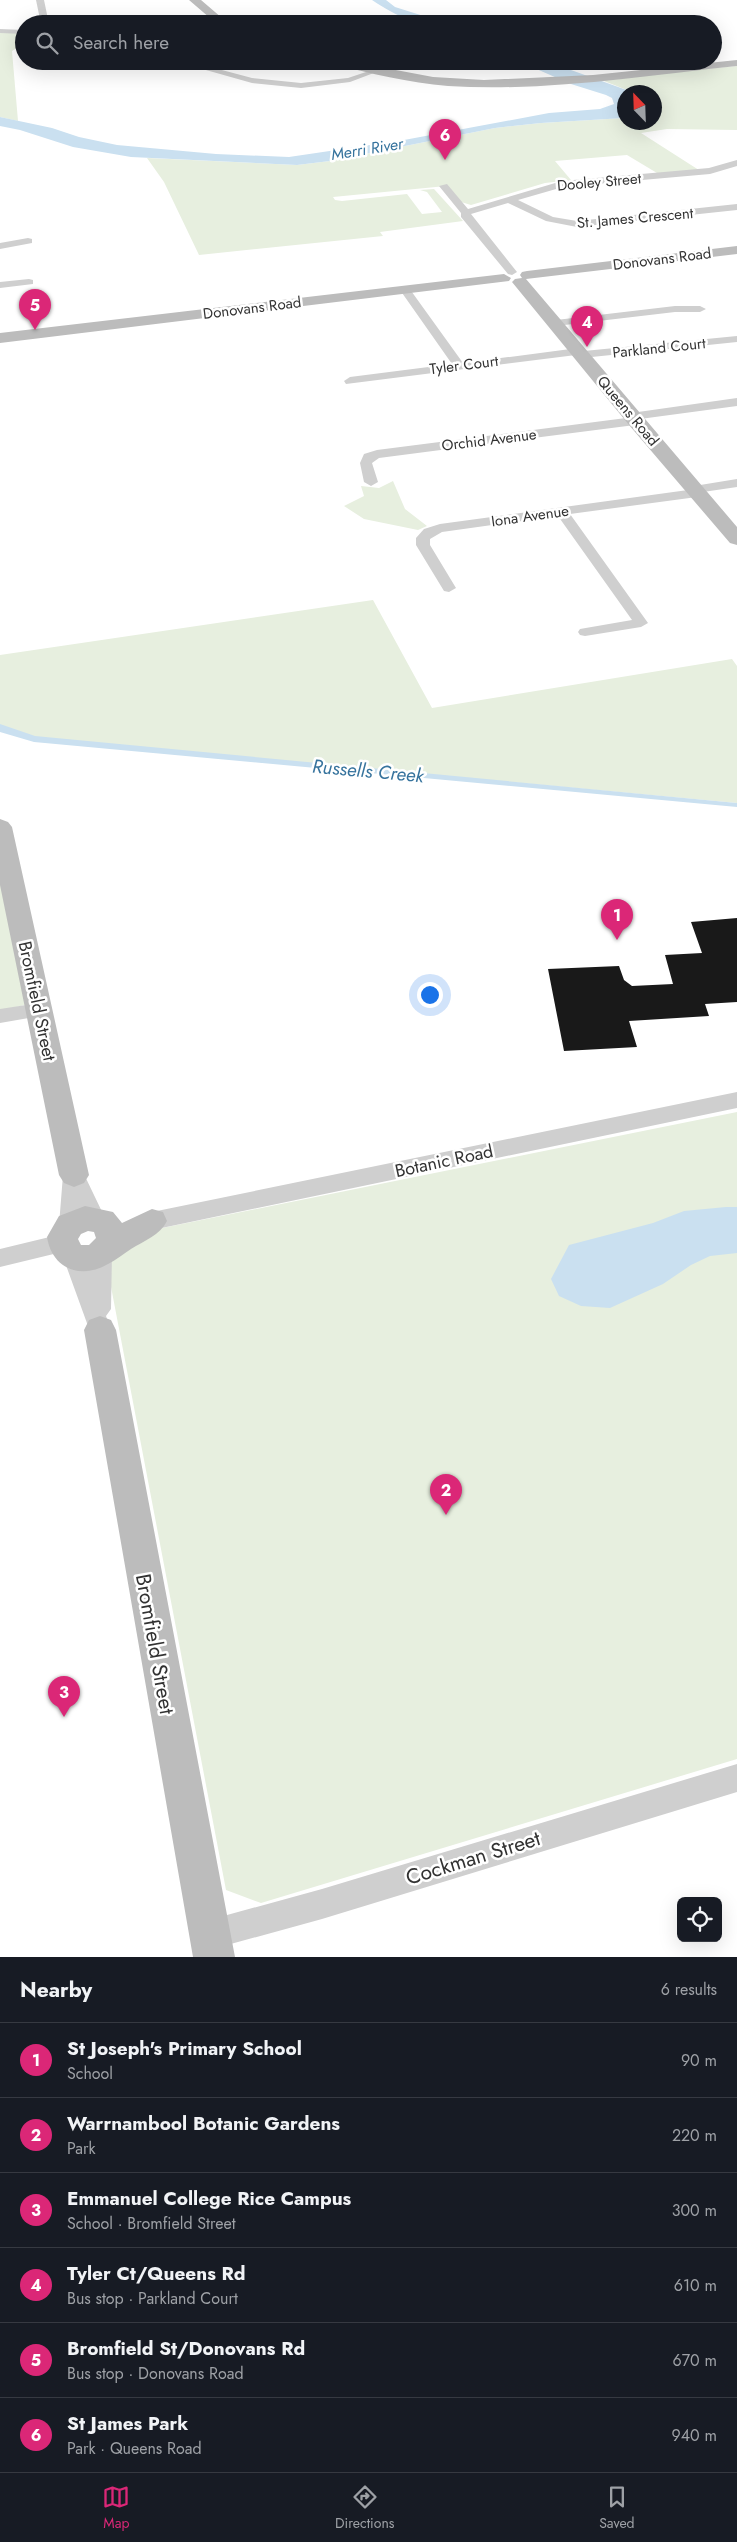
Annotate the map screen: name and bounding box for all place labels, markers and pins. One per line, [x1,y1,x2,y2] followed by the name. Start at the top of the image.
[429,119,461,160] pin: 6
[19,289,51,330] pin: 5
[571,306,603,347] pin: 4
[601,899,633,940] pin: 1
[430,1474,462,1515] pin: 2
[48,1676,80,1717] pin: 3

